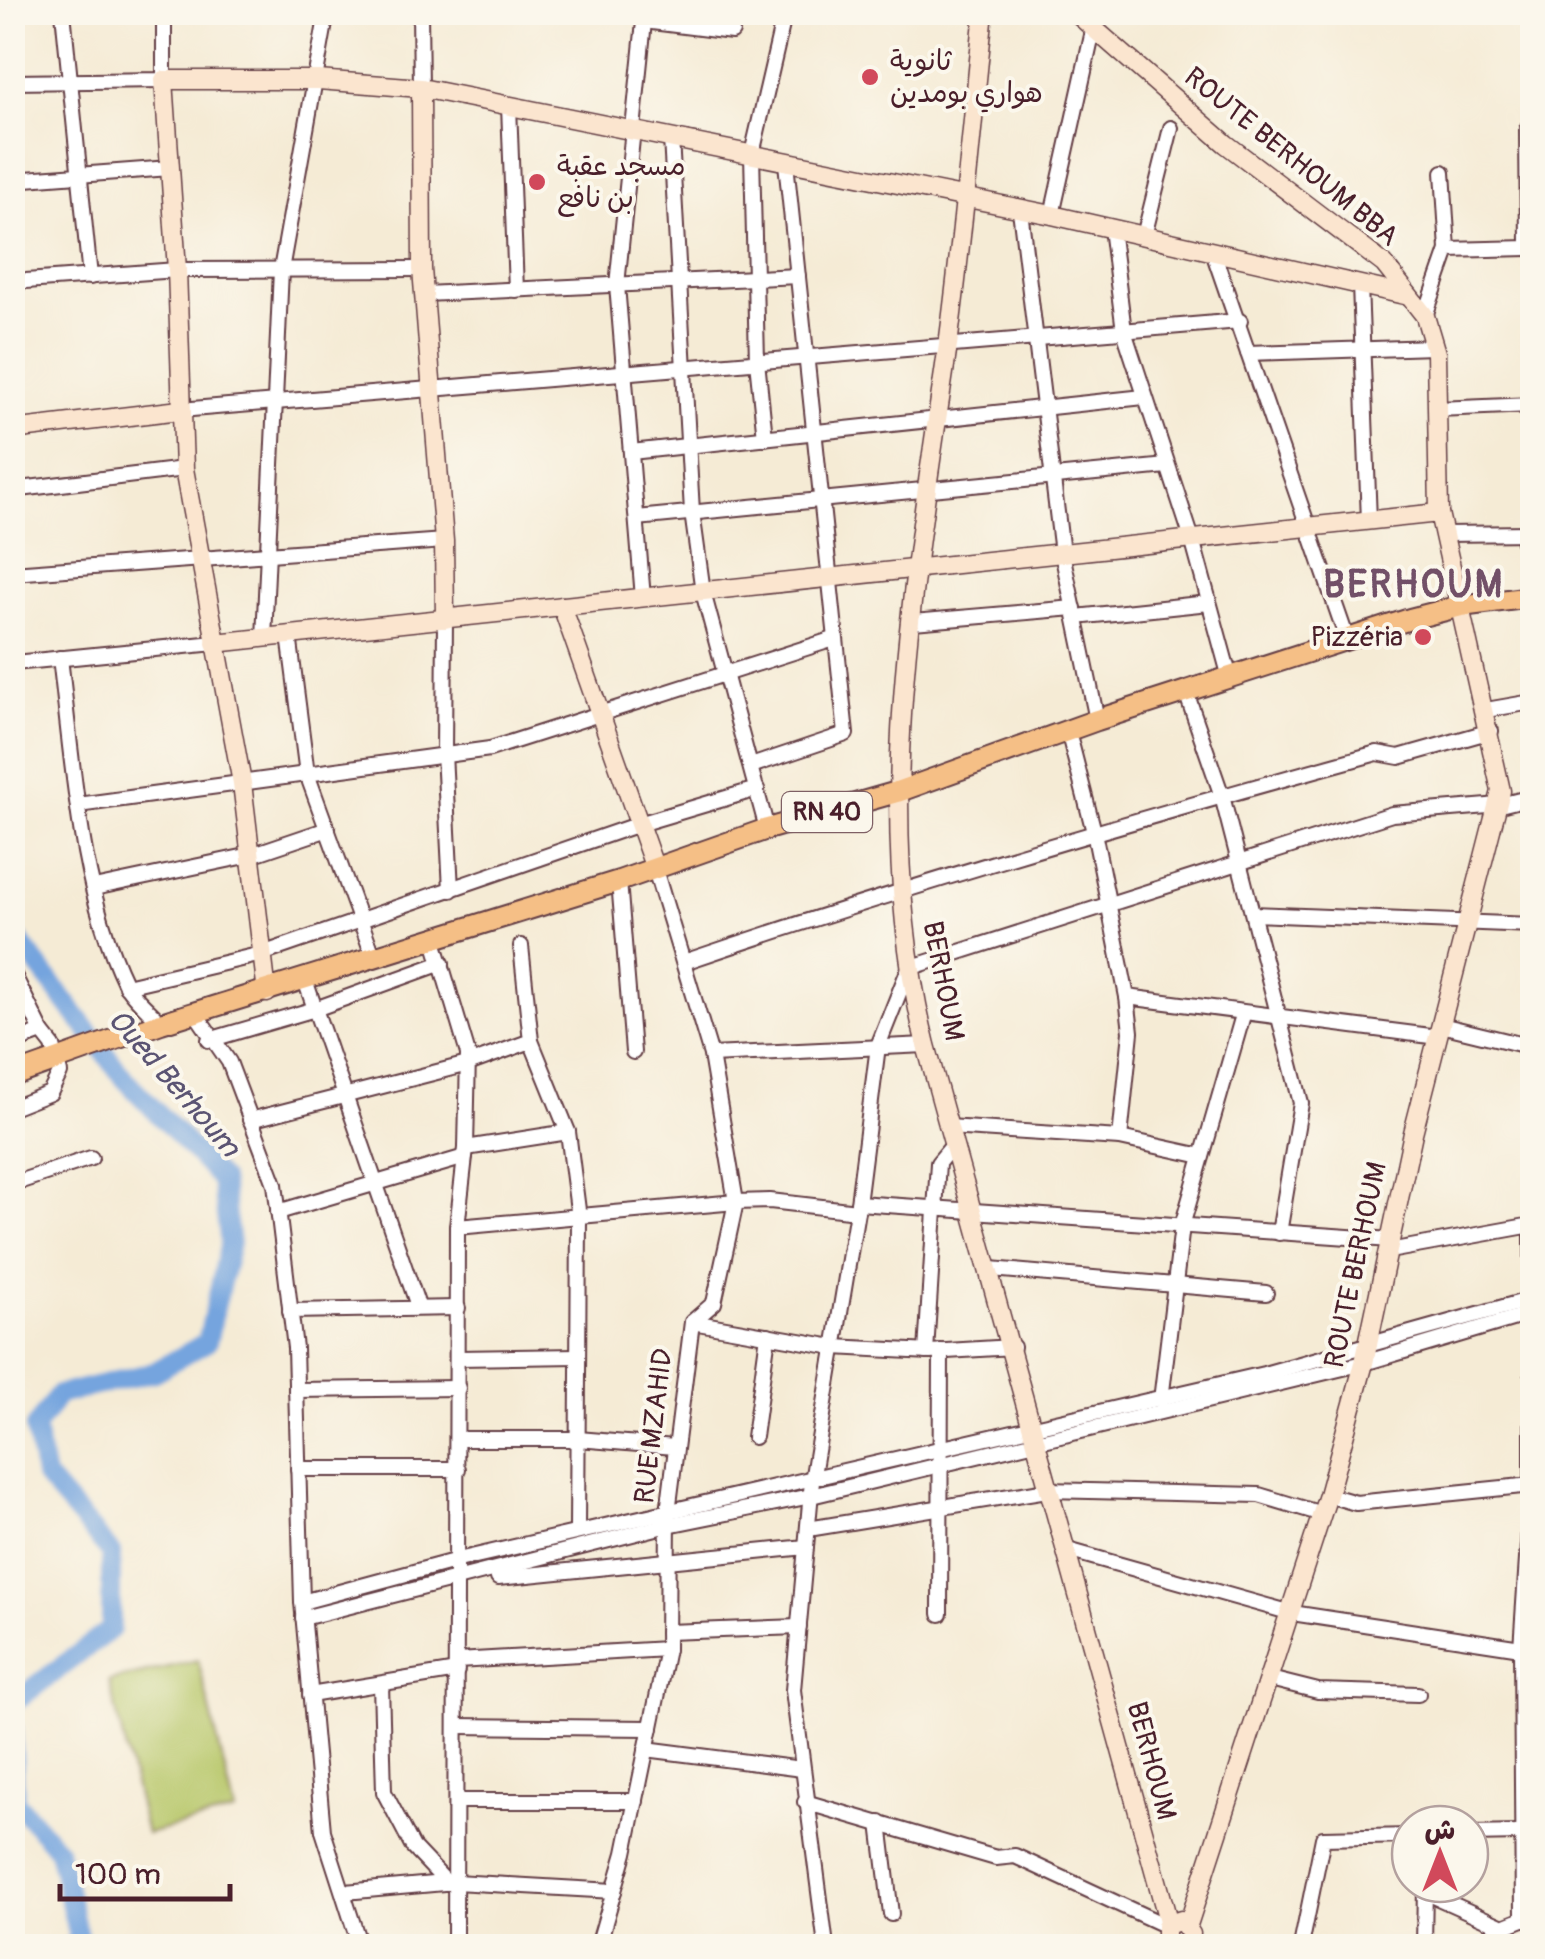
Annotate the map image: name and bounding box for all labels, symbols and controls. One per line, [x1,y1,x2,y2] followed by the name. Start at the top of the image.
[890,44,1043,113] place label: ثانوية هواري بومدين
[1177,60,1405,254] street label: ROUTE BERHOUM BBA
[859,66,881,88] marker: ثانوية هواري بومدين
[557,149,686,217] place label: مسجد عقبة بن نافع
[526,171,548,193] marker: مسجد عقبة بن نافع
[1323,561,1505,609] district label: BERHOUM
[1310,620,1403,655] place label: Pizzéria
[1412,626,1434,648] marker: Pizzéria
[782,792,872,832] road number: RN 40
[914,918,972,1044] street label: BERHOUM
[100,1002,250,1166] water label: Oued Berhoum
[1317,1159,1395,1371] street label: ROUTE BERHOUM
[627,1346,681,1506] street label: RUE MZAHID
[1118,1698,1184,1824] street label: BERHOUM
[1390,1804,1490,1904] north arrow
[1425,1813,1455,1848] text: ش
[60,1839,230,1901] scale bar
[75,1856,161,1893] text: 100 m

